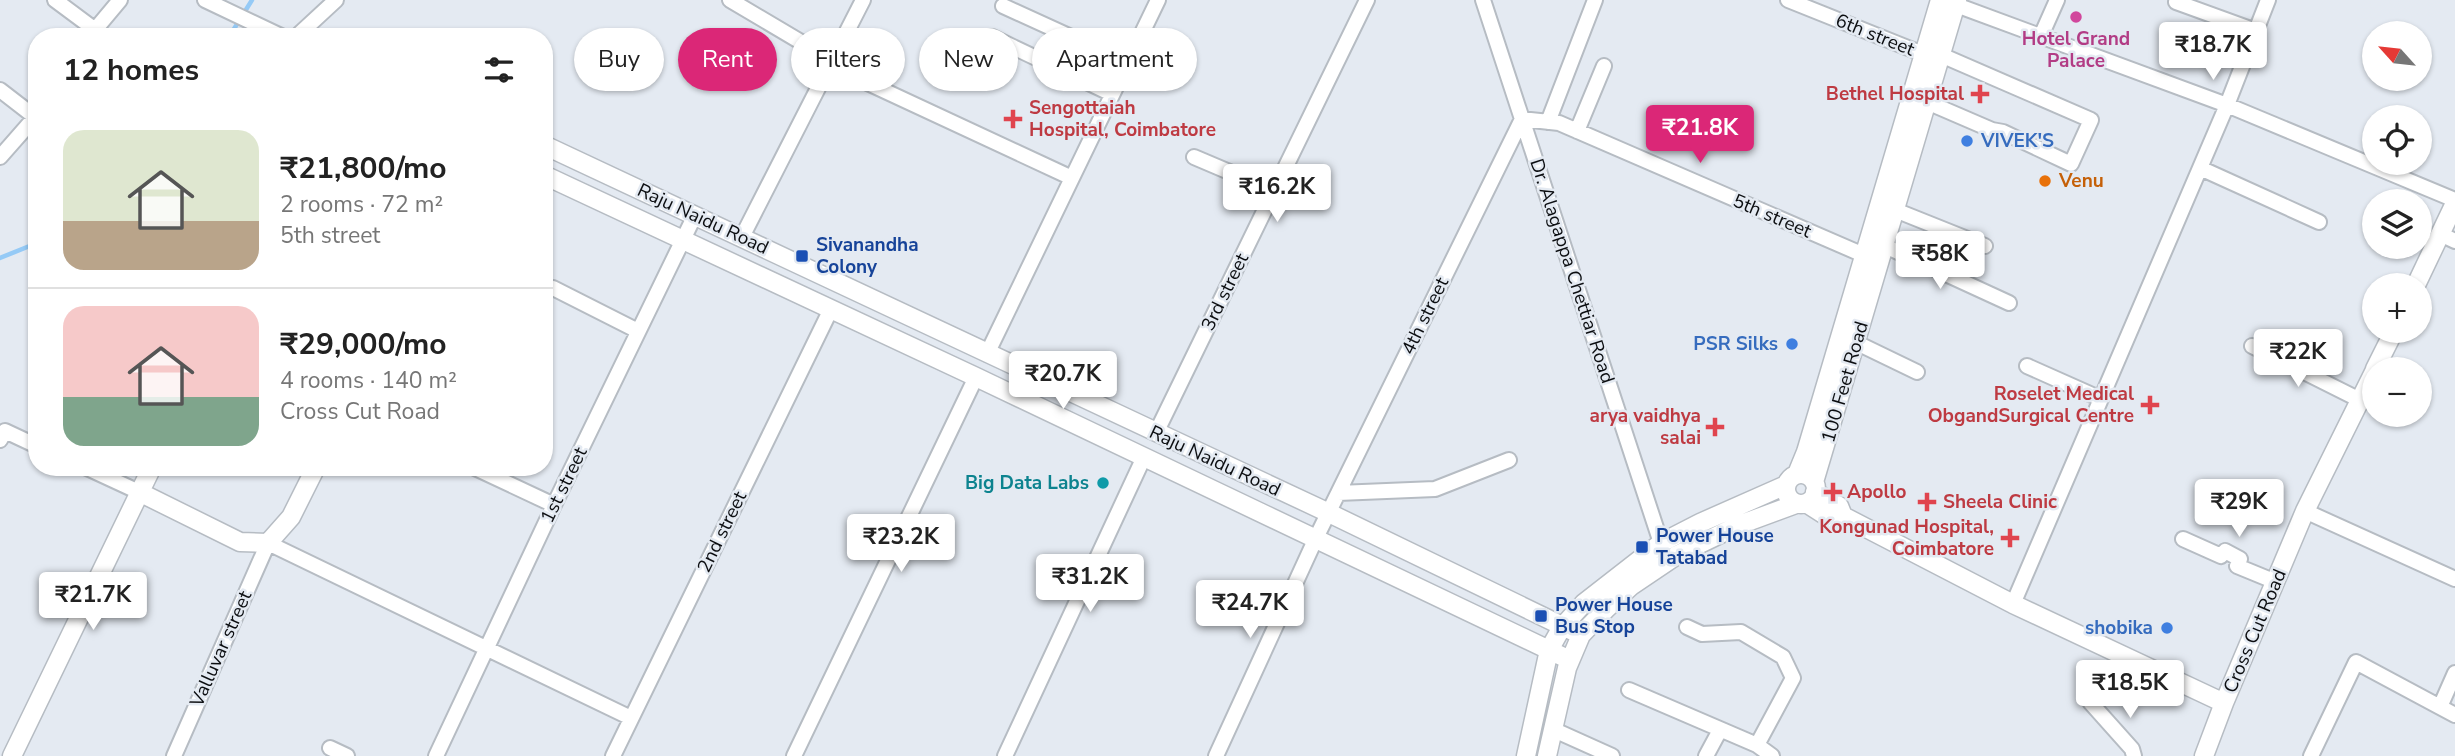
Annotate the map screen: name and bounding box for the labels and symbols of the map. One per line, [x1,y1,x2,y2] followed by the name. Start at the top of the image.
[1832,7,1919,63] street label: 6th street
[2068,9,2084,25] marker: Hotel Grand Palace
[2362,21,2432,91] north arrow
[2156,22,2270,82] pin: ₹18.7K
[2022,26,2130,74] place label: Hotel Grand Palace
[1826,81,1964,107] place label: Bethel Hospital
[1970,84,1990,104] marker: Bethel Hospital
[1029,95,1216,143] place label: Sengottaiah Hospital, Coimbatore
[1643,106,1757,165] pin: ₹21.8K
[1003,109,1023,129] marker: Sengottaiah Hospital, Coimbatore
[1980,128,2054,154] place label: VIVEK'S
[1959,133,1975,149] marker: VIVEK'S
[1523,155,1621,387] street label: Dr. Alagappa Chettiar Road
[1220,164,1334,224] pin: ₹16.2K
[2058,168,2104,194] place label: Venu
[2037,173,2053,189] marker: Venu
[633,177,773,261] street label: Raju Naidu Road
[1729,188,1816,244] street label: 5th street
[816,232,919,280] place label: Sivanandha Colony
[1899,232,1981,291] pin: ₹58K
[794,248,810,264] marker: Sivanandha Colony
[1195,249,1255,335] street label: 3rd street
[1395,273,1455,359] street label: 4th street
[1815,318,1875,446] street label: 100 Feet Road
[2257,330,2339,389] pin: ₹22K
[1693,331,1778,357] place label: PSR Silks
[1784,336,1800,352] marker: PSR Silks
[1006,352,1120,411] pin: ₹20.7K
[1928,381,2134,429] place label: Roselet Medical ObgandSurgical Centre
[2140,395,2160,415] marker: Roselet Medical ObgandSurgical Centre
[1590,403,1701,451] place label: arya vaidhya salai
[1145,419,1285,503] street label: Raju Naidu Road
[1707,419,1723,435] marker: arya vaidhya salai
[535,442,594,527] street label: 1st street
[965,470,1089,496] place label: Big Data Labs
[1095,475,1111,491] marker: Big Data Labs
[1847,479,1907,505] place label: Apollo
[2198,480,2280,539] pin: ₹29K
[1825,484,1841,500] marker: Apollo
[691,487,753,577] street label: 2nd street
[1943,489,2057,515] place label: Sheela Clinic
[1917,492,1937,512] marker: Sheela Clinic
[844,514,958,574] pin: ₹23.2K
[1819,514,1994,562] place label: Kongunad Hospital, Coimbatore
[1656,523,1774,571] place label: Power House Tatabad
[2000,528,2020,548] marker: Kongunad Hospital, Coimbatore
[1634,539,1650,555] marker: Power House Tatabad
[1033,554,1147,614] pin: ₹31.2K
[2217,565,2293,697] street label: Cross Cut Road
[36,572,150,632] pin: ₹21.7K
[1193,580,1307,640] pin: ₹24.7K
[183,586,258,712] street label: Valluvar street
[1555,592,1673,640] place label: Power House Bus Stop
[1533,608,1549,624] marker: Power House Bus Stop
[2085,615,2153,641] place label: shobika
[2159,620,2175,636] marker: shobika
[2073,660,2187,720] pin: ₹18.5K

